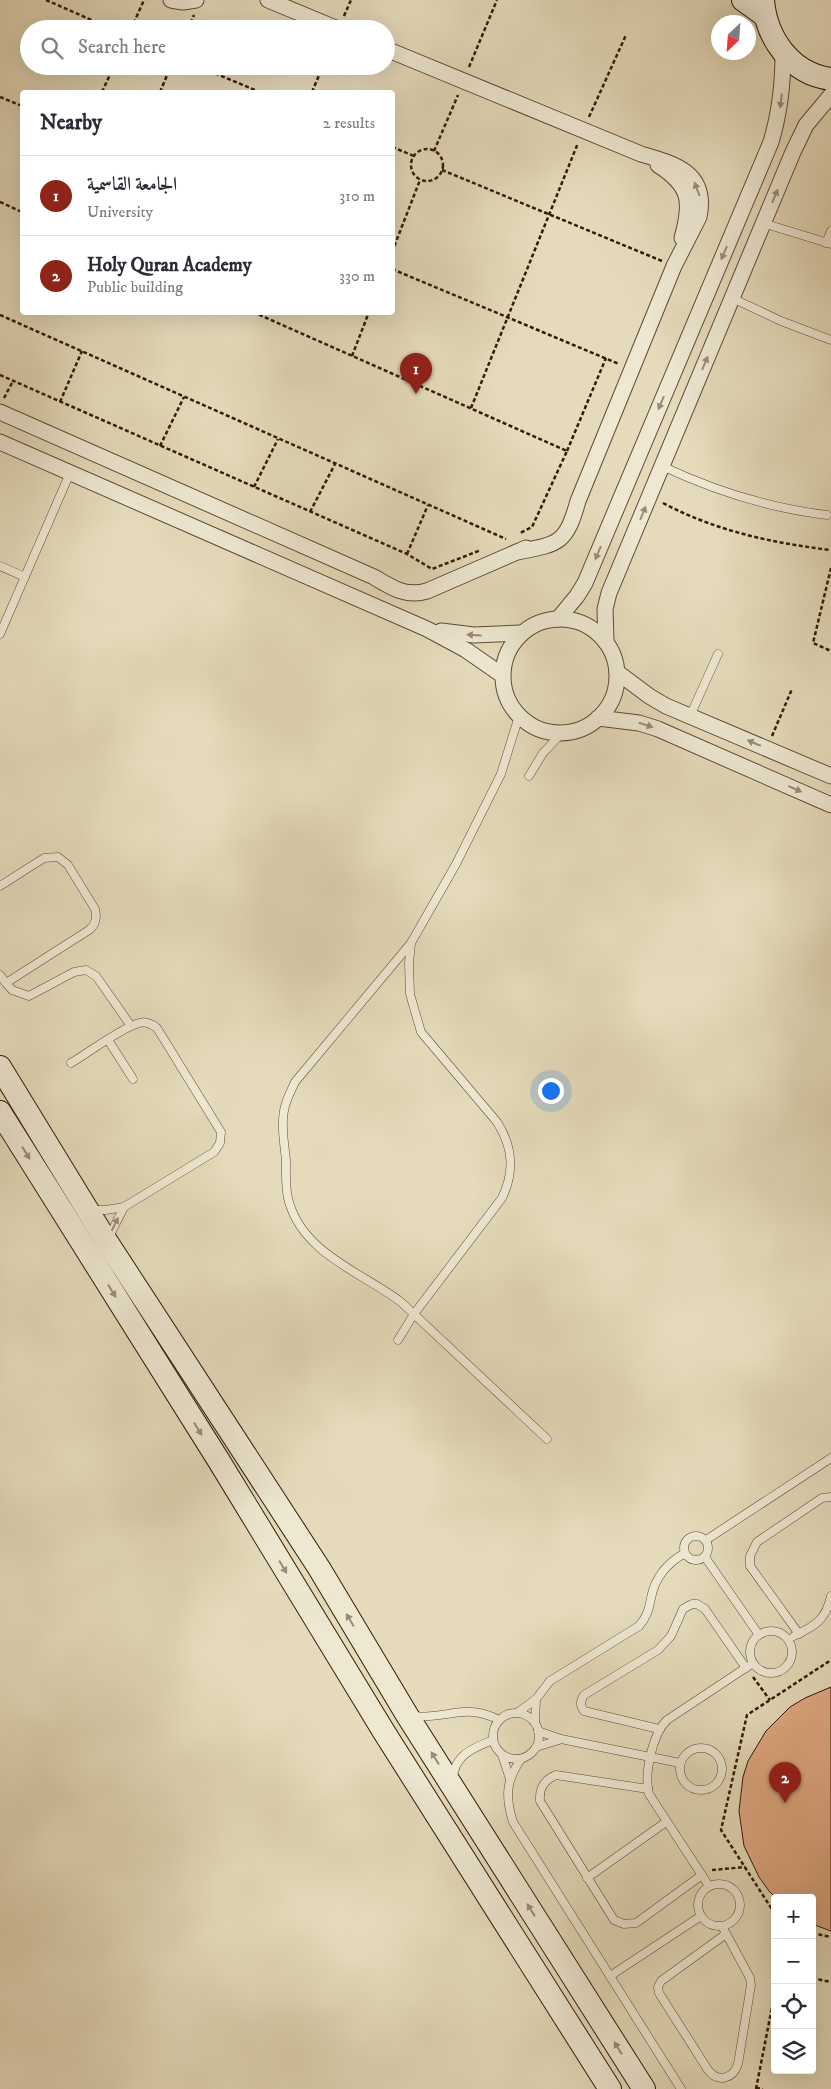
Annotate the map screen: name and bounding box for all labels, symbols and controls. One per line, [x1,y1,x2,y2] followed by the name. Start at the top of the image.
[711,15,756,60] north arrow
[20,20,395,75] search box
[38,34,66,62] icon: search
[78,36,166,59] text: Search here
[777,94,785,110] one-way arrow
[40,110,102,136] text: Nearby
[323,113,375,133] text: 2 results
[87,173,177,196] text: الجامعة القاسمية
[693,181,701,196] one-way arrow
[53,186,59,206] text: 1
[339,186,375,206] text: 310 m
[771,189,779,204] one-way arrow
[87,202,153,222] text: University
[720,246,728,261] one-way arrow
[87,254,252,277] text: Holy Quran Academy
[52,266,60,286] text: 2
[339,266,375,286] text: 330 m
[87,277,183,297] text: Public building
[400,353,432,394] pin: 1
[702,356,710,370] one-way arrow
[656,396,664,410] one-way arrow
[639,505,647,520] one-way arrow
[593,545,601,560] one-way arrow
[466,630,482,638] one-way arrow
[639,722,654,730] one-way arrow
[747,739,761,747] one-way arrow
[788,785,802,793] one-way arrow
[538,1078,564,1104] your location
[21,1147,30,1160] one-way arrow
[111,1217,119,1231] one-way arrow
[107,1285,116,1298] one-way arrow
[194,1422,203,1435] one-way arrow
[279,1561,288,1574] one-way arrow
[345,1613,354,1626] one-way arrow
[430,1752,439,1765] one-way arrow
[769,1762,801,1803] pin: 2
[771,1894,816,2074] map controls
[771,1894,816,1939] button: +
[526,1904,535,1917] one-way arrow
[771,1939,816,1984] button: −
[771,1984,816,2029] button: locate
[771,2029,816,2074] button: layers
[613,2041,622,2054] one-way arrow

